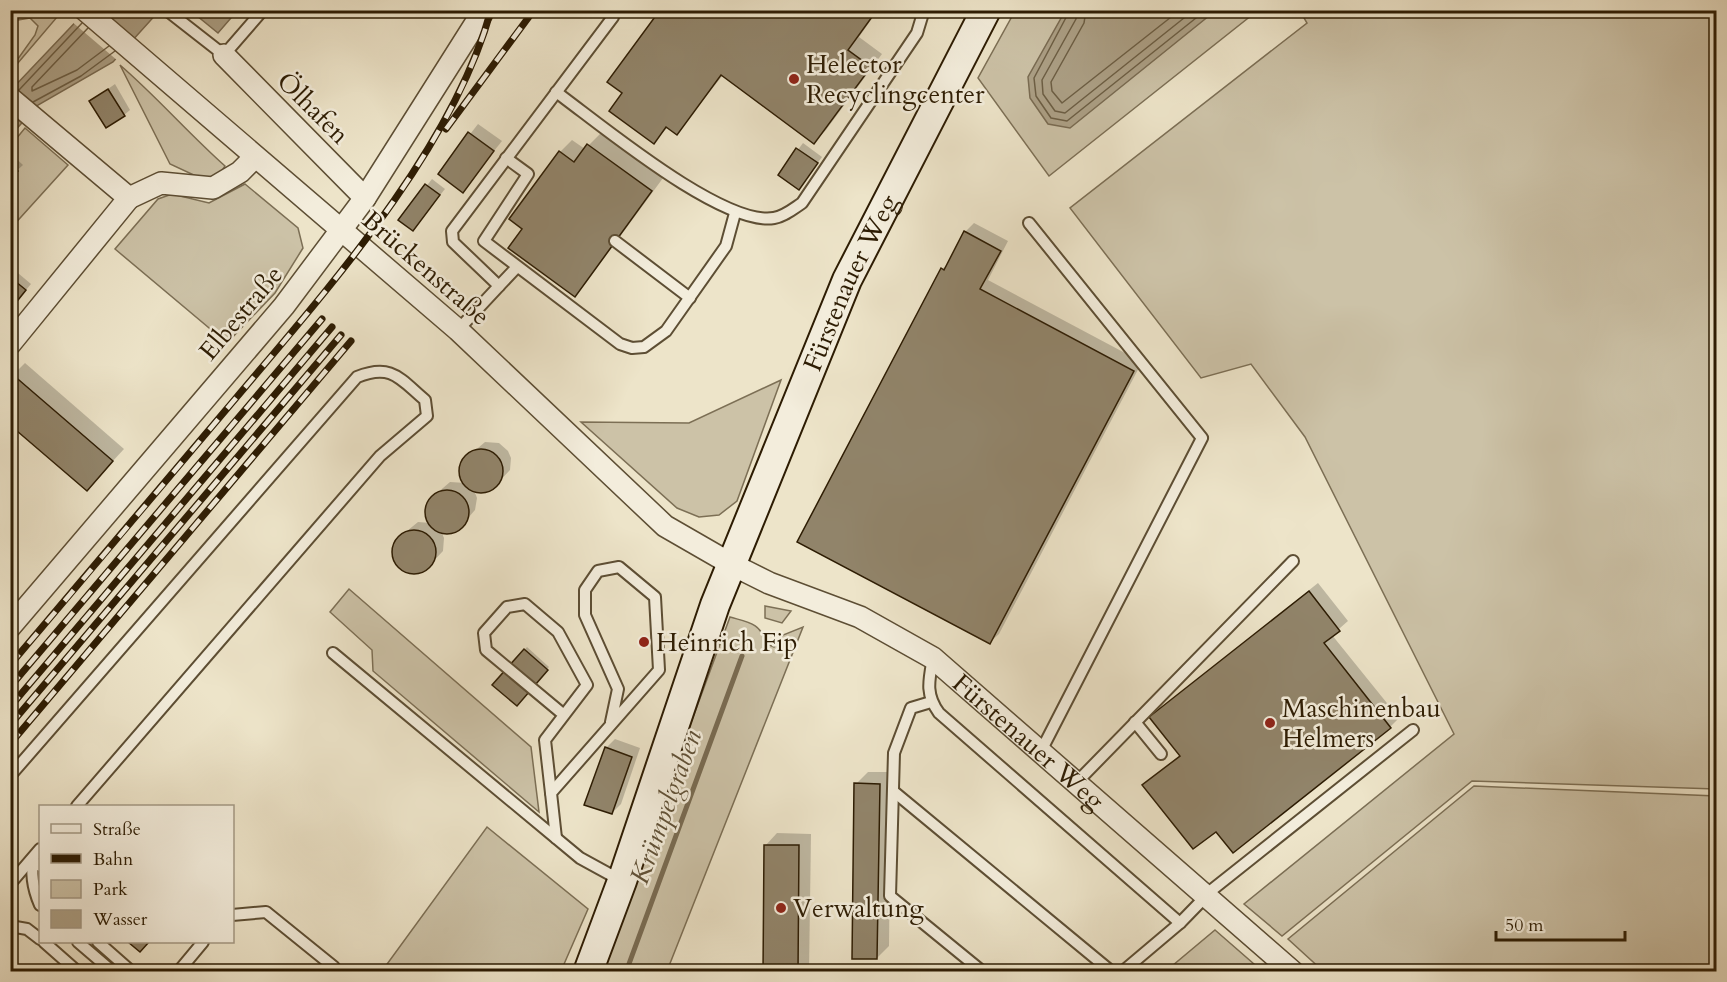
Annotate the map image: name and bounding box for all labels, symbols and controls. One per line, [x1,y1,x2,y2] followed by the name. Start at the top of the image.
[806,47,985,112] place label: Helector Recyclingcenter
[269,64,357,152] street label: Ölhafen
[787,72,801,86] marker: Helector Recyclingcenter
[794,188,906,376] street label: Fürstenauer Weg
[355,203,497,333] street label: Brückenstraße
[191,258,291,368] street label: Elbestraße
[656,625,798,660] place label: Heinrich Fip
[637,635,651,649] marker: Heinrich Fip
[945,665,1112,818] street label: Fürstenauer Weg
[1282,691,1441,756] place label: Maschinenbau Helmers
[1263,716,1277,730] marker: Maschinenbau Helmers
[621,725,711,889] water label: Krümpelgraben
[39,805,234,943] legend
[93,817,141,842] text: Straße
[93,847,134,872] text: Bahn
[93,877,128,902] text: Park
[793,891,924,926] place label: Verwaltung
[774,901,788,915] marker: Verwaltung
[1496,904,1625,942] scale bar
[92,907,148,932] text: Wasser
[1505,913,1544,938] text: 50 m

